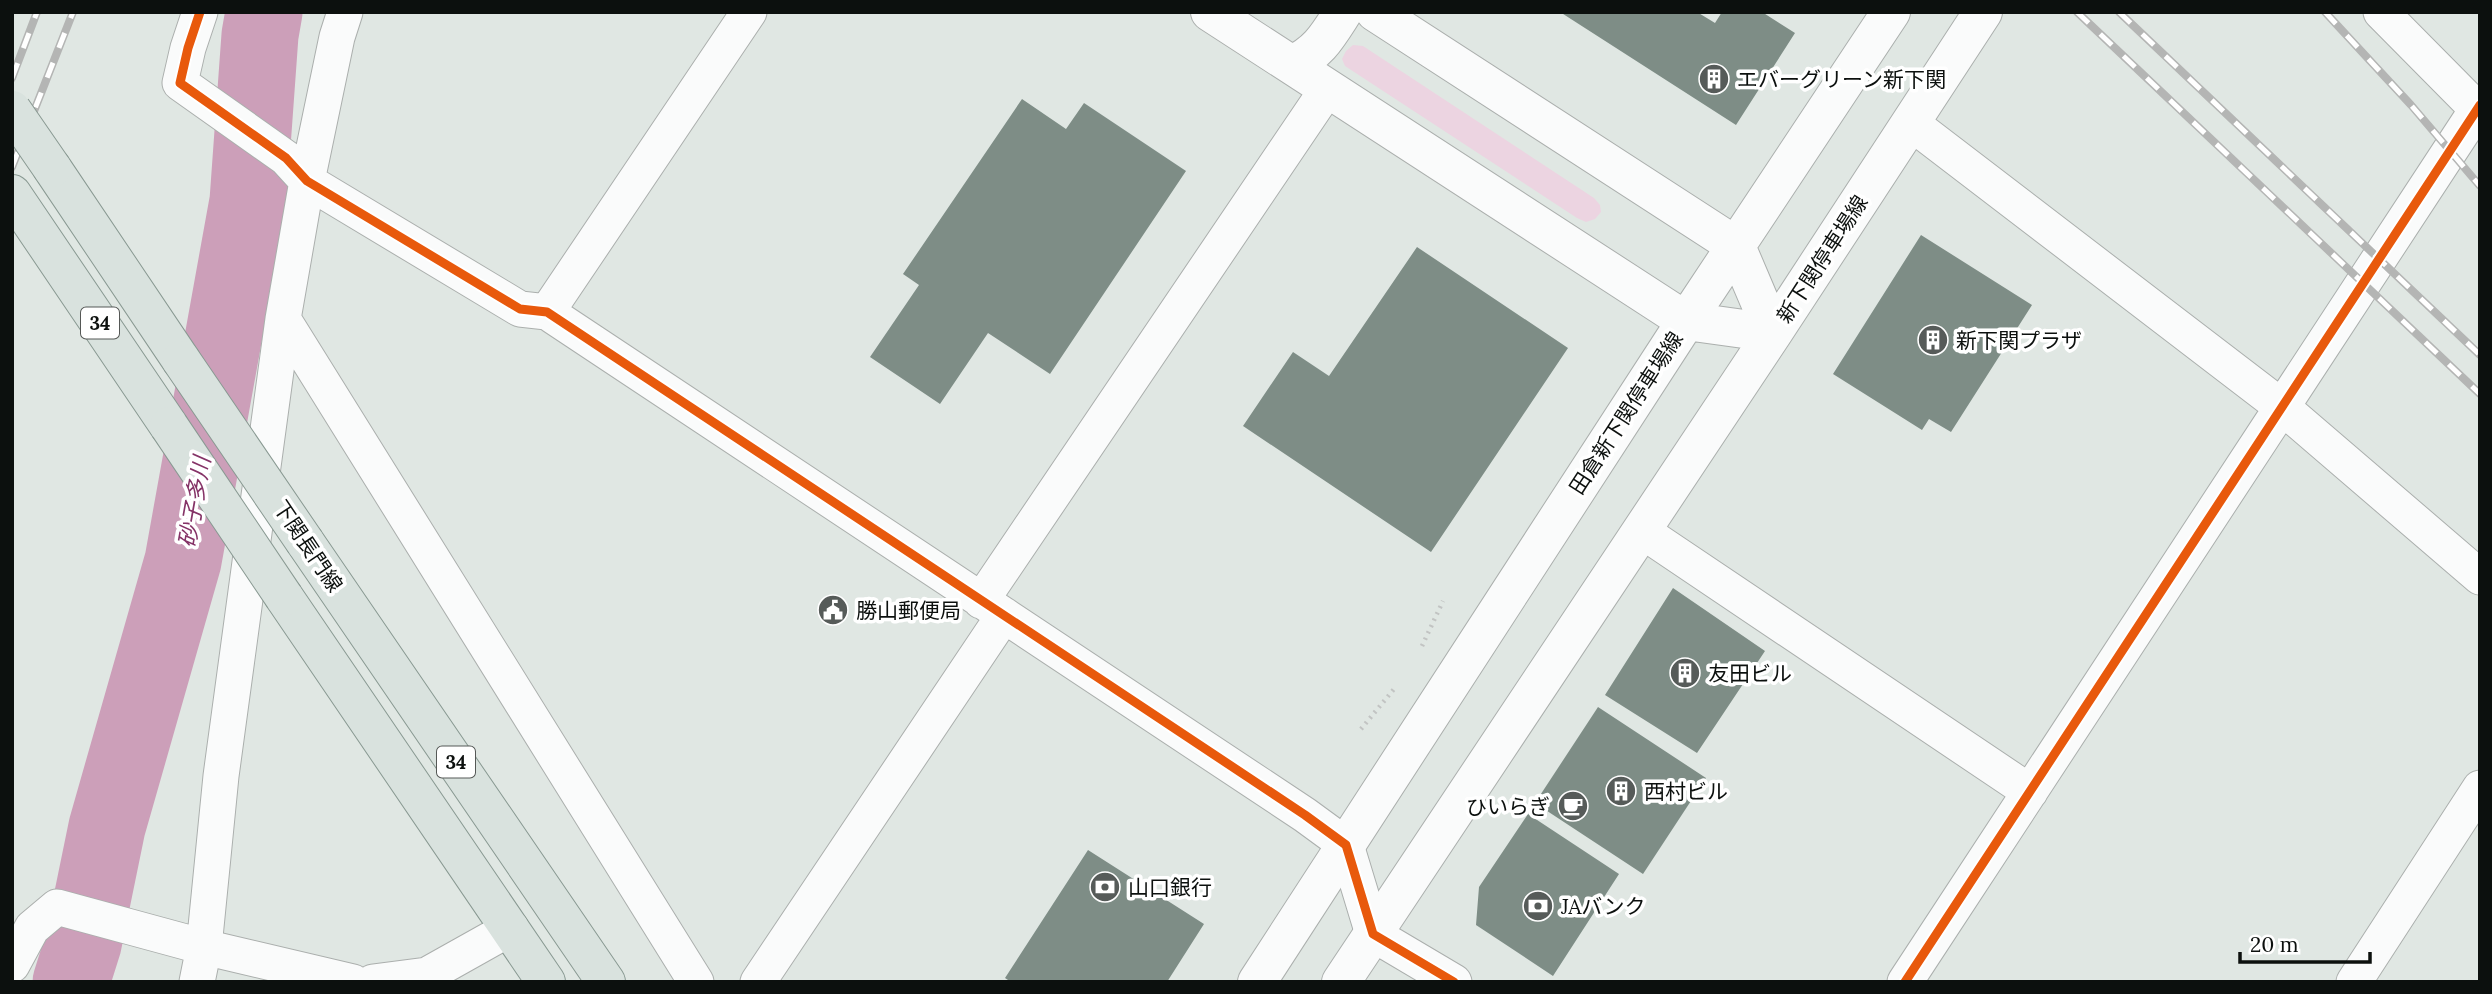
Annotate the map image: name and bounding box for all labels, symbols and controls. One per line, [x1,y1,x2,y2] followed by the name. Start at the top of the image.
[1697,62,1731,96] building icon: エバーグリーン新下関
[1737,66,1946,93] place label: エバーグリーン新下関
[1771,190,1873,328] street label: 新下関停車場線
[81,308,119,338] road number: 34
[1916,323,1950,357] building icon: 新下関プラザ
[1563,326,1689,500] street label: 田倉新下関停車場線
[1956,327,2082,354] place label: 新下関プラザ
[172,451,217,550] water label: 砂子多川
[267,495,349,597] street label: 下関長門線
[816,593,850,627] public building icon: 勝山郵便局
[856,597,961,624] place label: 勝山郵便局
[1668,656,1702,690] building icon: 友田ビル
[1708,660,1792,687] place label: 友田ビル
[437,747,475,778] road number: 34
[1604,774,1638,808] building icon: 西村ビル
[1644,778,1728,805] place label: 西村ビル
[1556,789,1590,823] cafe icon: ひいらぎ
[1466,793,1550,820] place label: ひいらぎ
[1088,870,1122,904] bank icon: 山口銀行
[1128,874,1212,901] place label: 山口銀行
[1521,889,1555,923] bank icon: JAバンク
[1560,893,1645,920] place label: JAバンク
[2240,920,2370,964] scale bar
[2250,931,2299,958] text: 20 m

